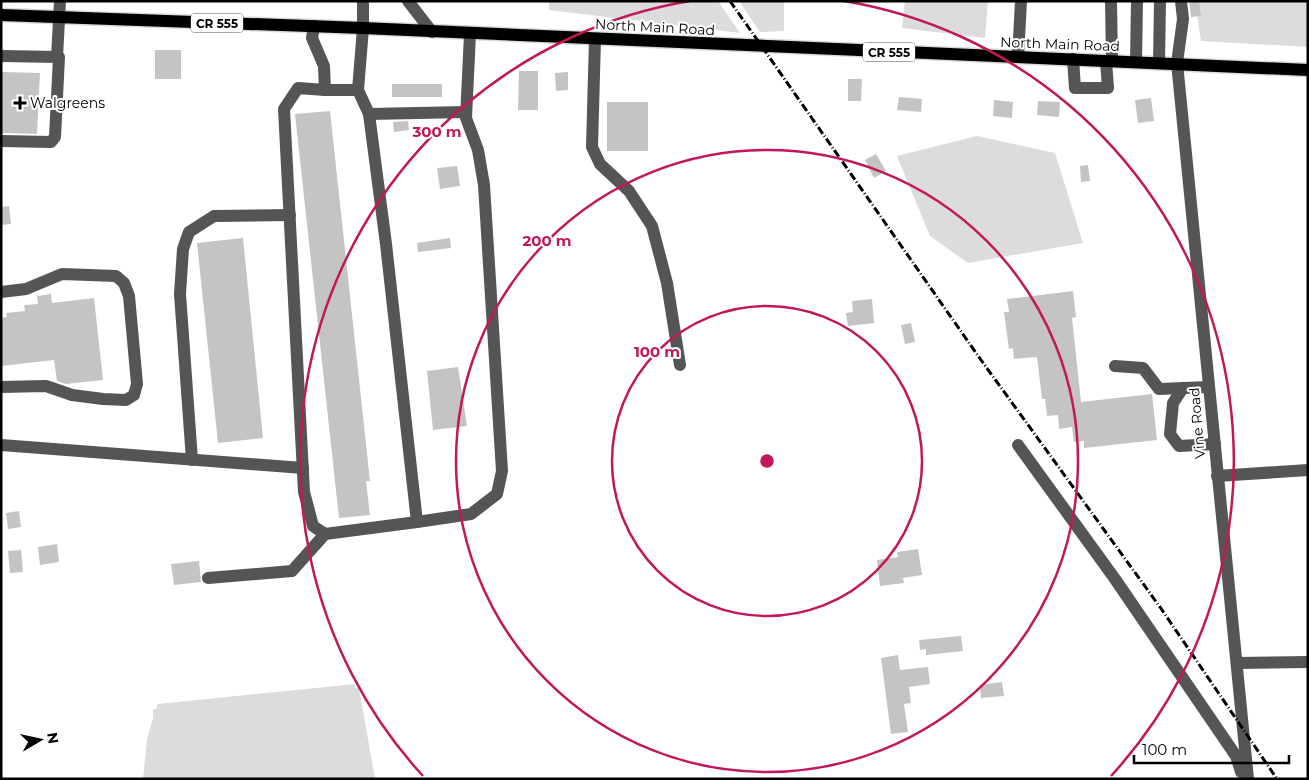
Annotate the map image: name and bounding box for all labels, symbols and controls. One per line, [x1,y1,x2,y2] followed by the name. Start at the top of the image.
[191,13,243,32] road number: CR 555
[595,15,715,39] street label: North Main Road
[1000,33,1120,55] street label: North Main Road
[863,42,915,62] road number: CR 555
[30,94,105,112] place label: Walgreens
[14,97,26,109] marker: Walgreens
[411,122,462,141] text: 300 m
[522,231,572,250] text: 200 m
[634,342,680,361] text: 100 m
[1185,387,1209,459] street label: Vine Road
[758,452,776,470] centre of rings
[15,715,65,765] north arrow
[43,731,63,745] text: N
[1134,732,1289,764] scale bar
[1142,740,1187,759] text: 100 m

